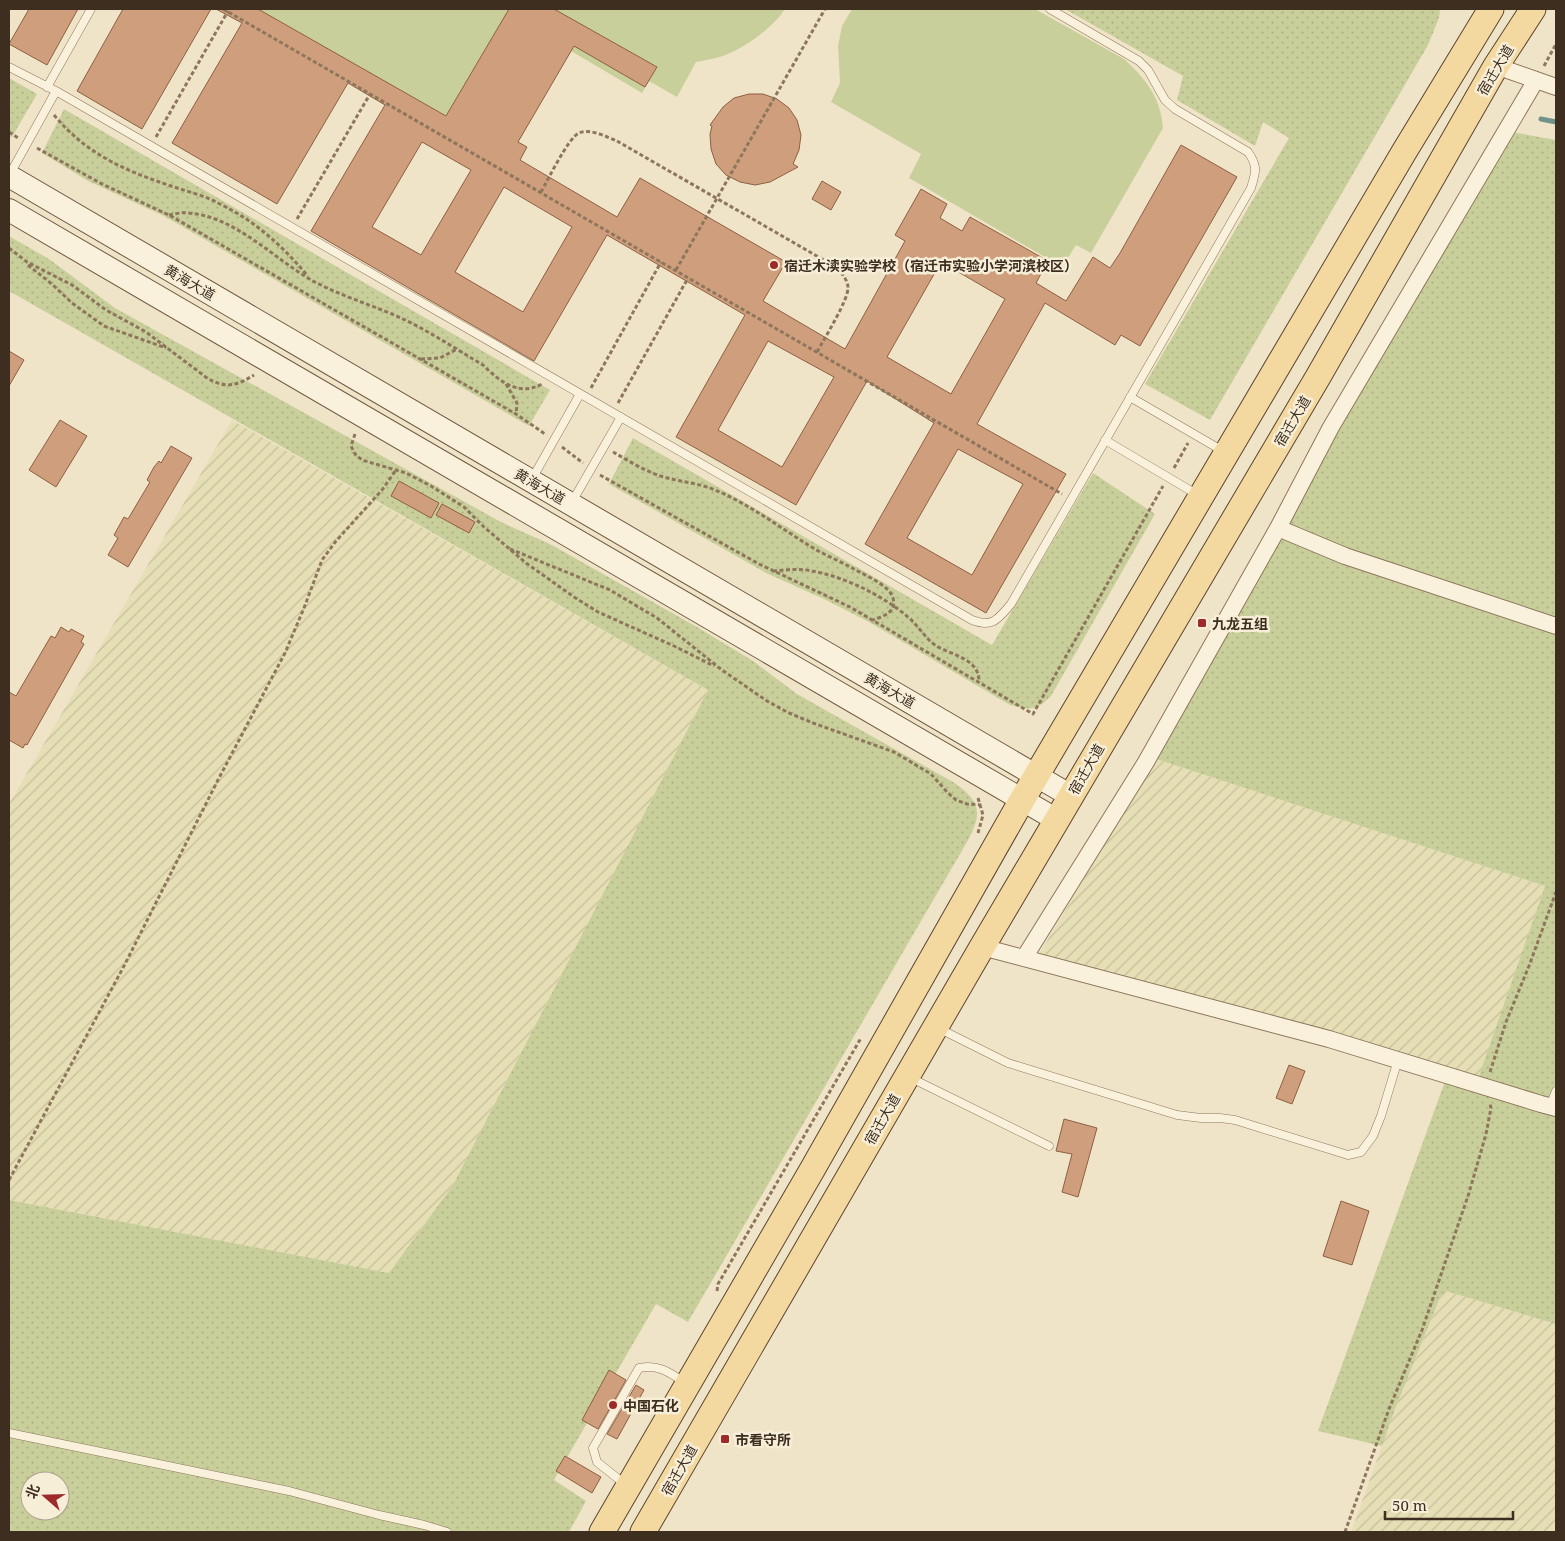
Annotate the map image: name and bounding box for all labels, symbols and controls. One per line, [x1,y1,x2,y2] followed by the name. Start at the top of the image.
[1472,41,1518,99] street label: 宿迁大道
[784,256,1078,275] place label: 宿迁木渎实验学校（宿迁市实验小学河滨校区）
[768,259,780,271] marker: 宿迁木渎实验学校（宿迁市实验小学河滨校区）
[161,260,219,304] street label: 黄海大道
[1269,392,1315,450] street label: 宿迁大道
[511,464,569,508] street label: 黄海大道
[1212,614,1268,633] place label: 九龙五组
[1196,617,1208,629] marker: 九龙五组
[861,668,919,712] street label: 黄海大道
[1064,740,1108,798] street label: 宿迁大道
[860,1090,904,1148] street label: 宿迁大道
[623,1396,679,1415] place label: 中国石化
[607,1399,619,1411] marker: 中国石化
[735,1430,791,1449] place label: 市看守所
[719,1433,731,1445] marker: 市看守所
[657,1441,701,1499] street label: 宿迁大道
[20,1471,70,1521] north arrow
[21,1482,44,1501] text: 北
[1385,1488,1512,1520] scale bar
[1392,1495,1427,1515] text: 50 m

